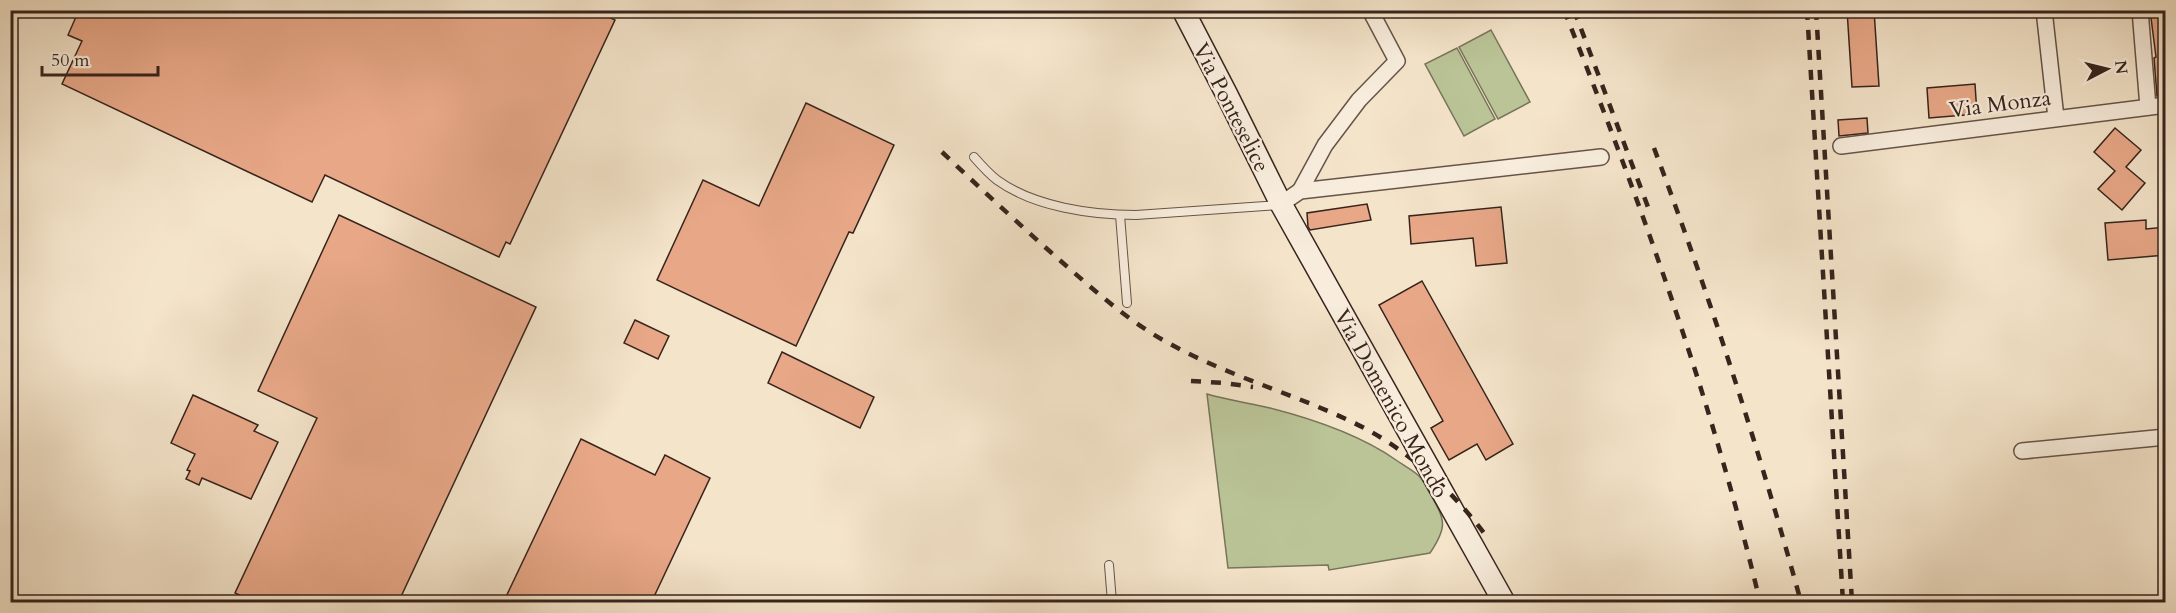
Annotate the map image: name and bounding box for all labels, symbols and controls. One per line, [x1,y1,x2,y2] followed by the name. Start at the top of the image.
[1186,38,1277,177] street label: Via Ponteselice
[42,39,158,77] scale bar
[2077,39,2137,99] north arrow
[51,48,90,73] text: 50 m
[2109,59,2133,76] text: N
[1948,83,2053,125] street label: Via Monza
[1327,304,1456,503] street label: Via Domenico Mondo

